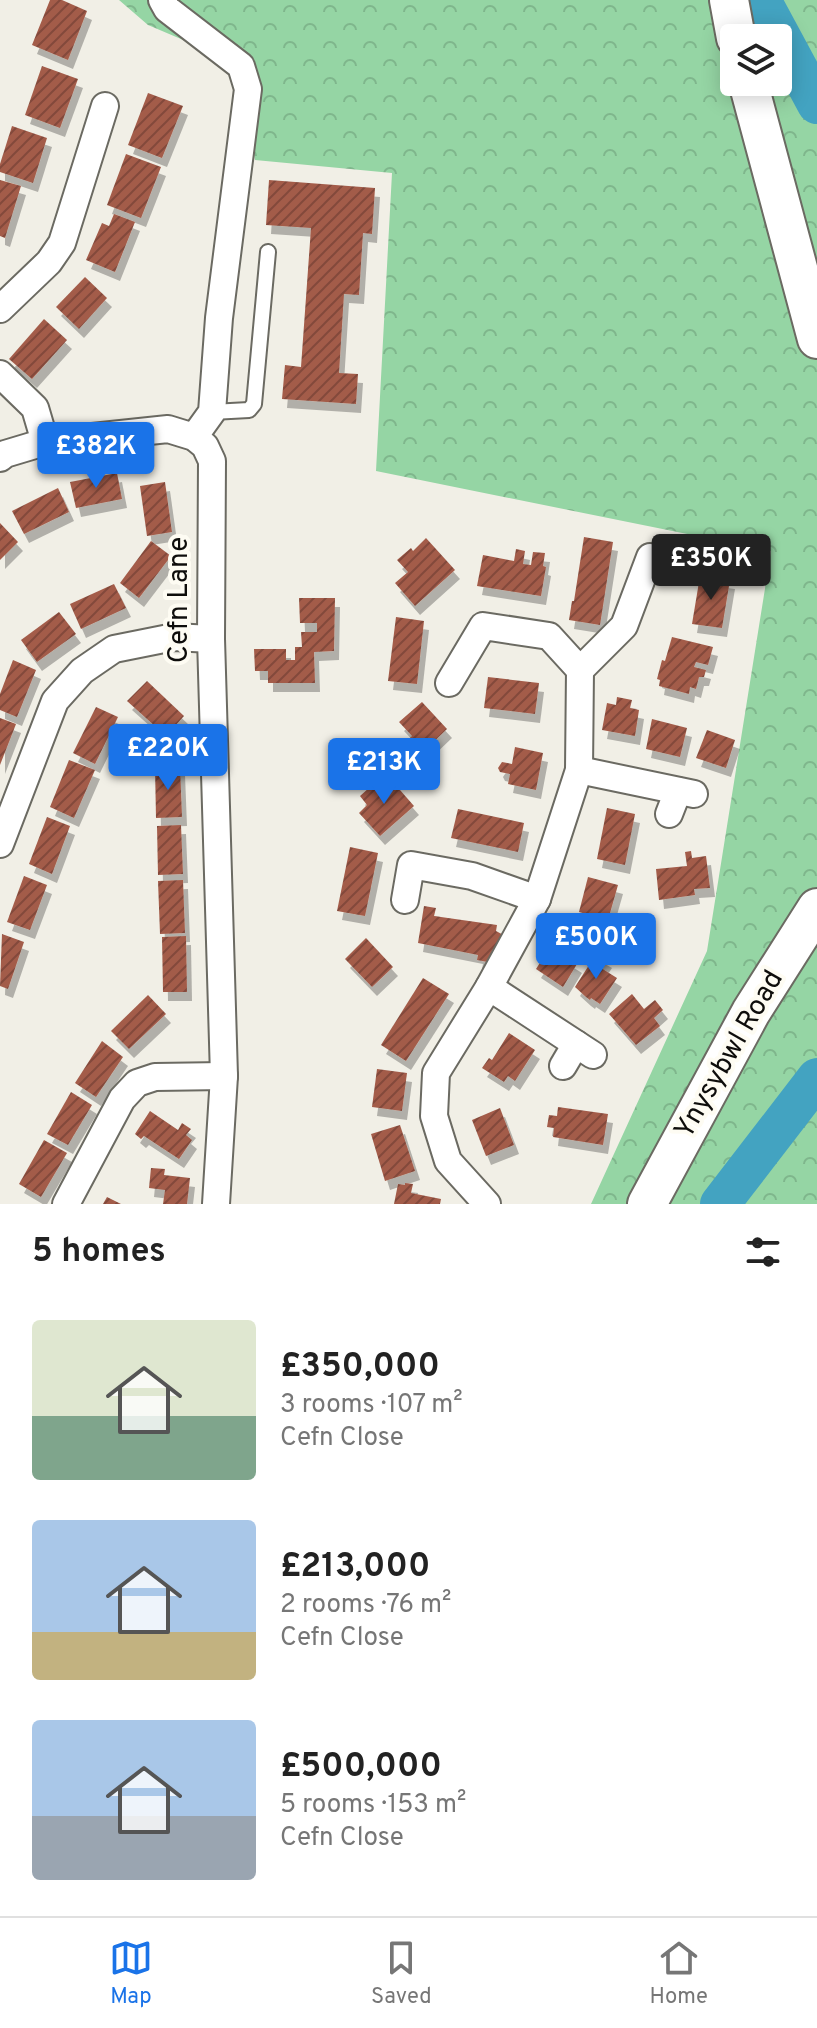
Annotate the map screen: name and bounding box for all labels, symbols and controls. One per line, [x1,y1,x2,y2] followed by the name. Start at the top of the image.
[720,24,792,96] map controls
[720,24,792,96] button: layers
[40,422,152,490] pin: £382K
[55,431,137,464] text: £382K
[655,534,767,602] pin: £350K
[162,537,198,663] street label: Cefn Lane
[670,543,752,576] text: £350K
[112,724,224,792] pin: £220K
[127,733,210,766] text: £220K
[328,738,440,806] pin: £213K
[346,747,422,780] text: £213K
[540,913,652,981] pin: £500K
[554,922,638,955] text: £500K
[667,964,793,1146] street label: Ynysybwl Road
[741,1230,785,1274] icon: filters
[32,1231,166,1274] text: 5 homes
[280,1346,440,1389] text: £350,000
[96,1352,192,1448] icon: home
[280,1389,463,1422] text: 3 rooms · 107 m²
[280,1422,404,1455] text: Cefn Close
[280,1546,430,1589] text: £213,000
[96,1552,192,1648] icon: home
[280,1589,452,1622] text: 2 rooms · 76 m²
[280,1622,404,1655] text: Cefn Close
[280,1746,442,1789] text: £500,000
[96,1752,192,1848] icon: home
[280,1789,467,1822] text: 5 rooms · 153 m²
[280,1822,404,1855] text: Cefn Close
[109,1936,153,2011] tab: Map
[371,1936,432,2011] tab: Saved
[650,1936,708,2011] tab: Home

